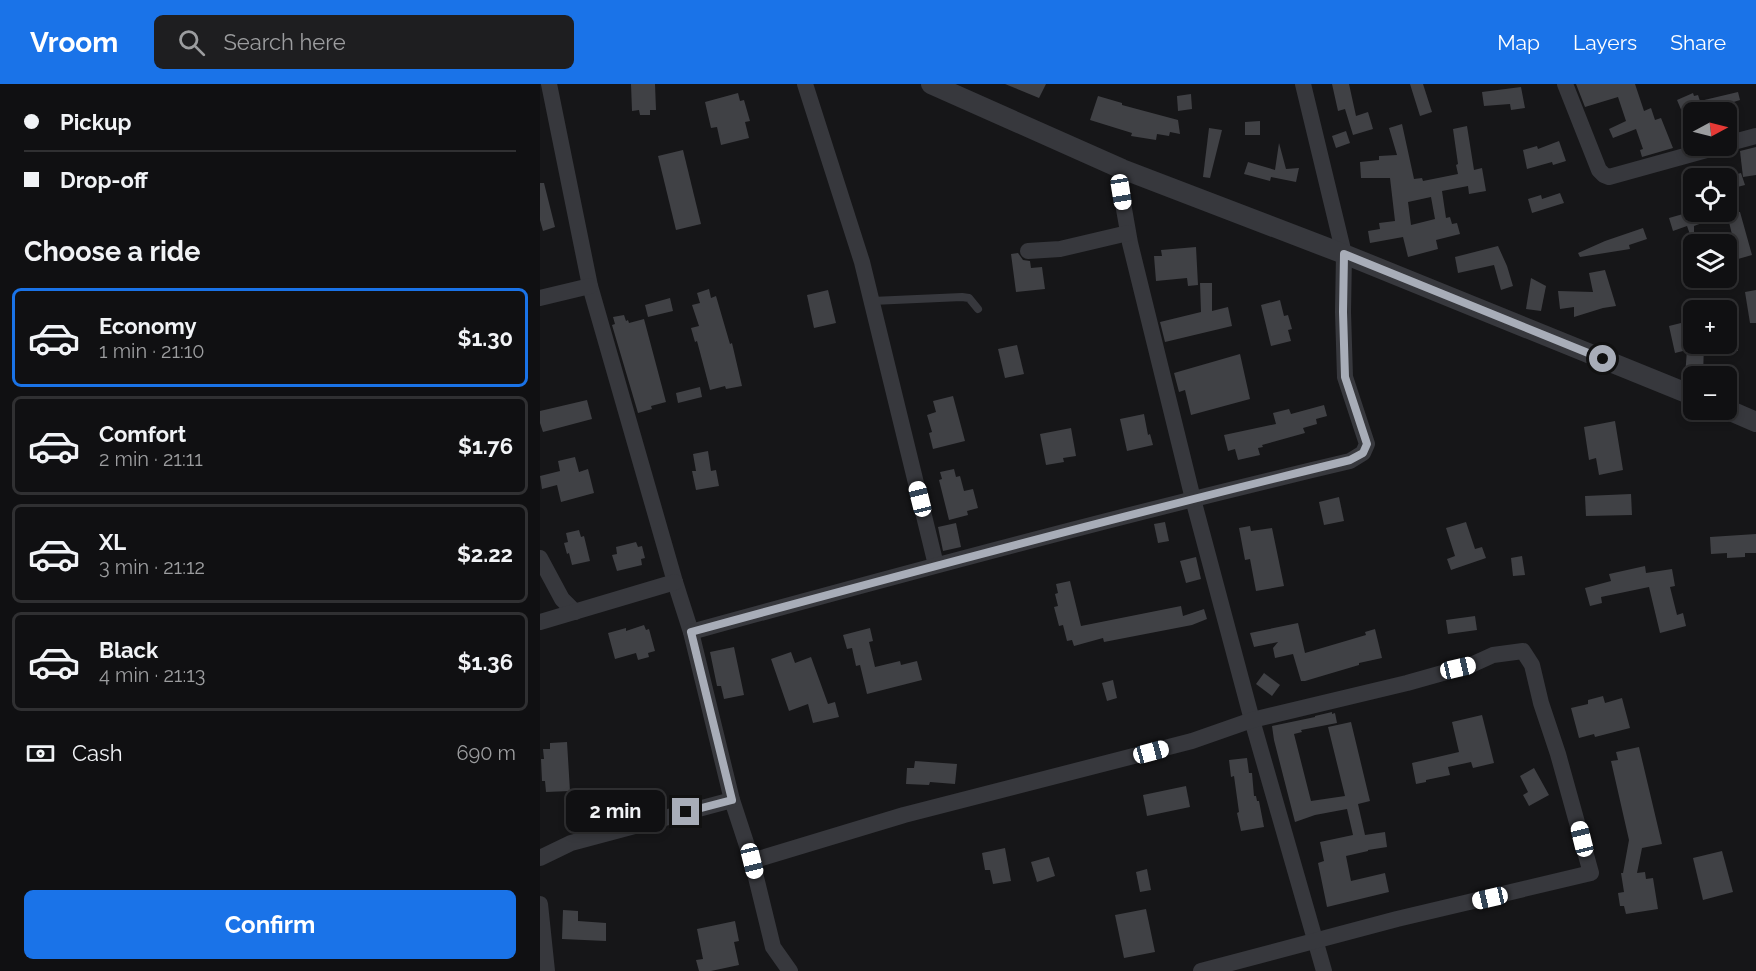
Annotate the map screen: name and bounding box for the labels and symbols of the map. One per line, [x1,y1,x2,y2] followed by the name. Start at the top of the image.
[1683,102,1737,156] north arrow
[1109,173,1133,211] car
[1589,345,1616,372] route start
[907,479,933,519] car
[1438,655,1478,681] car
[1131,739,1171,765] car
[566,791,665,833] callout: 2 min
[672,798,699,825] route end
[1569,819,1595,859] car
[739,841,765,881] car
[1470,885,1510,911] car

